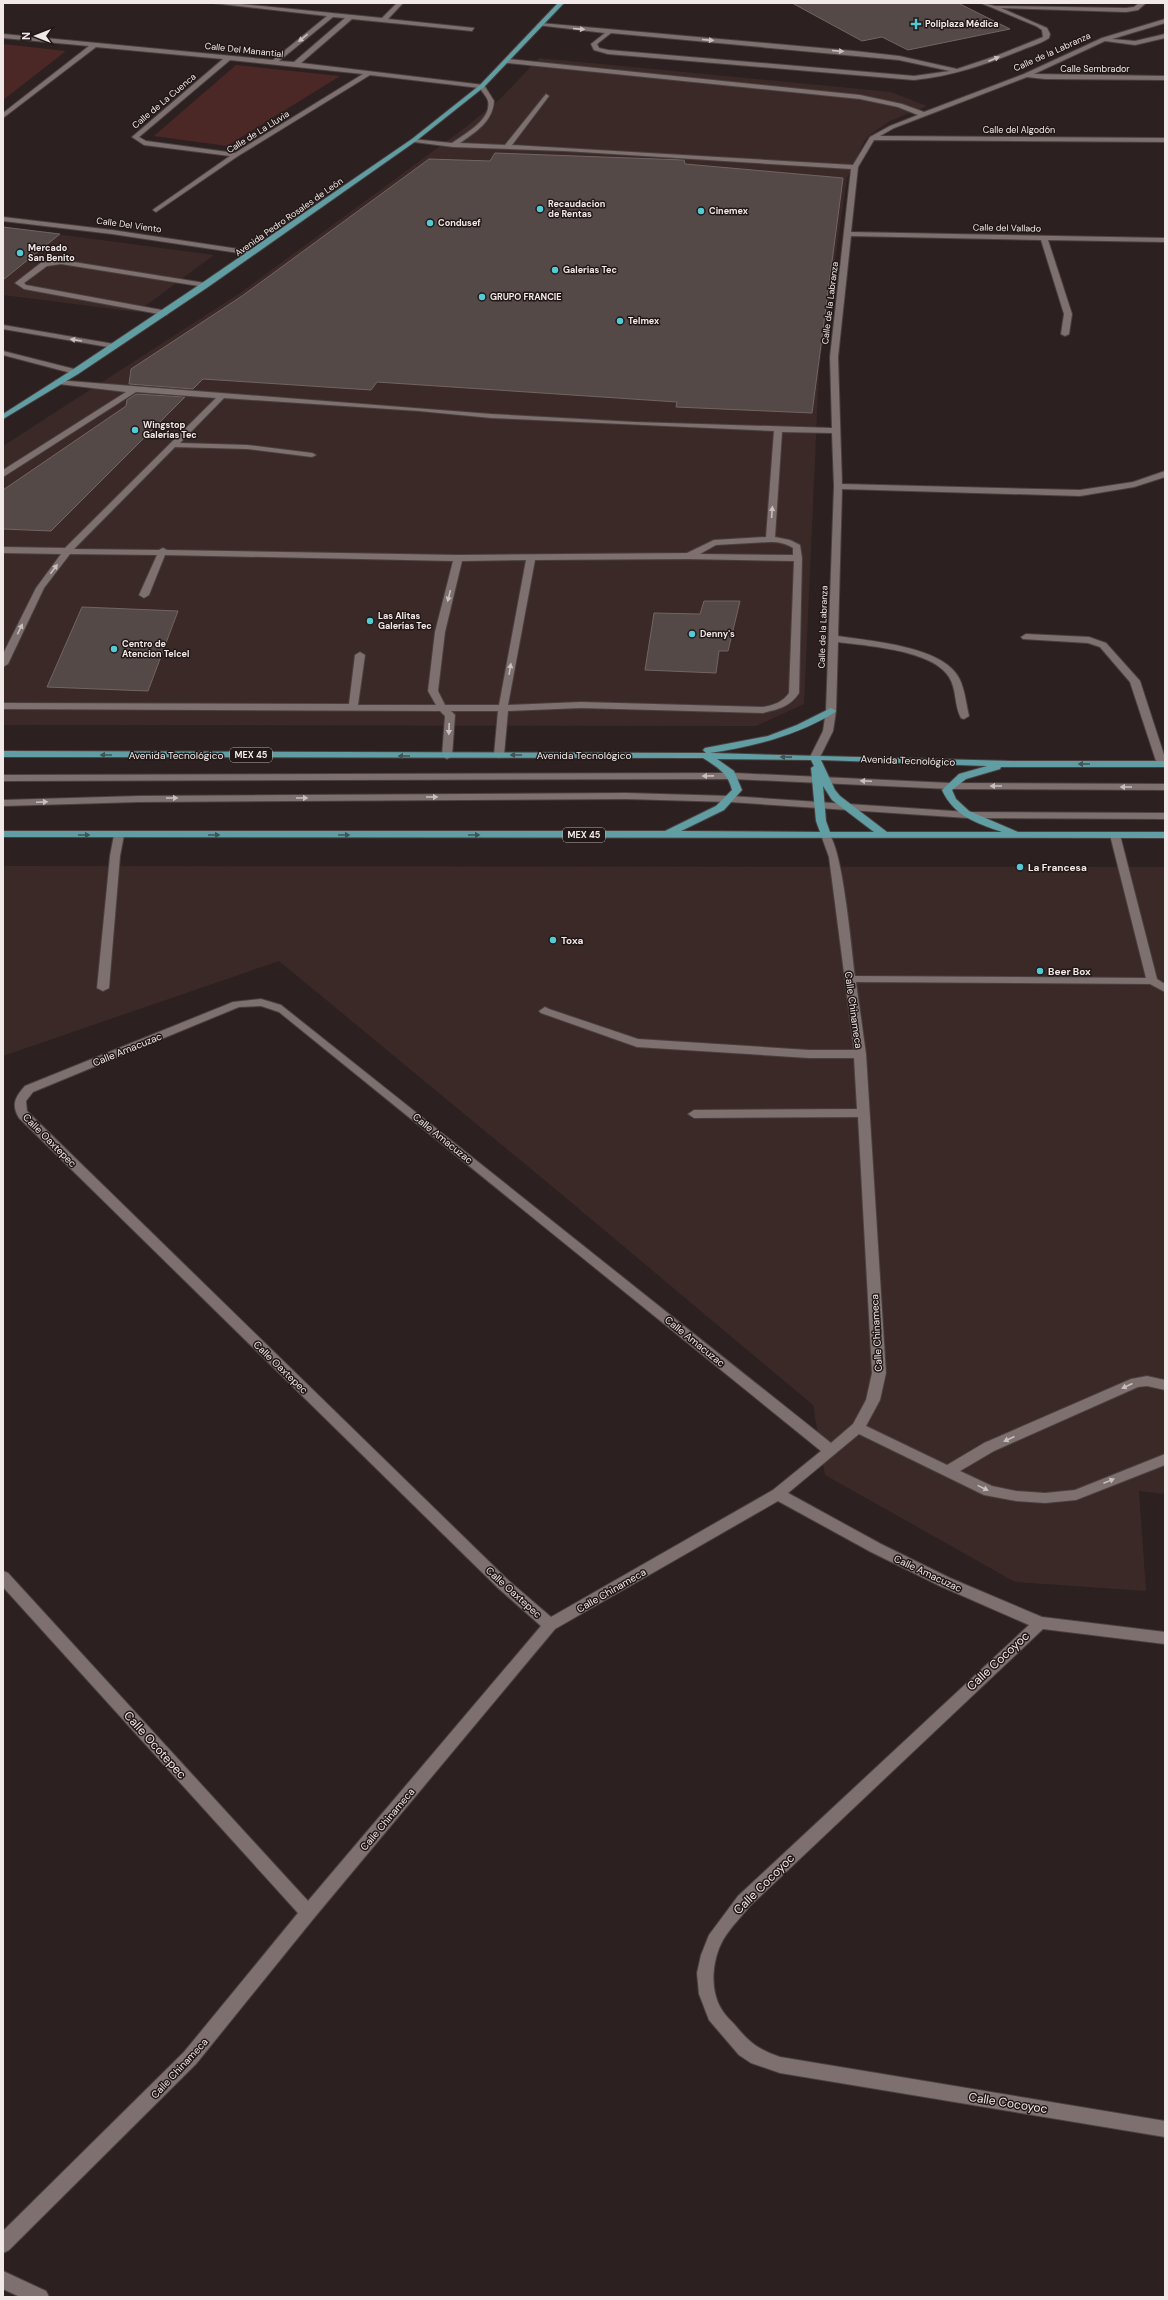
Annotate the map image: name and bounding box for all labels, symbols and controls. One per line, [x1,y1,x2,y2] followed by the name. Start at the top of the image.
[16,16,56,56] north arrow
[910,18,922,30] marker: Poliplaza Médica
[925,18,999,30] place label: Poliplaza Médica
[573,25,585,32] one-way arrow
[1012,30,1092,74] street label: Calle de la Labranza
[19,32,33,40] text: N
[297,34,308,43] one-way arrow
[702,37,714,44] one-way arrow
[204,40,284,60] street label: Calle Del Manantial
[832,48,844,55] one-way arrow
[989,56,1001,62] one-way arrow
[1060,63,1130,75] street label: Calle Sembrador
[130,71,199,131] street label: Calle de La Cuenca
[224,108,292,156] street label: Calle de La Lluvia
[983,124,1055,136] street label: Calle del Algodón
[233,175,345,259] street label: Avenida Pedro Rosales de León
[548,198,605,220] place label: Recaudacion de Rentas
[535,204,545,214] marker: Recaudacion de Rentas
[709,205,748,217] place label: Cinemex
[696,206,706,216] marker: Cinemex
[96,214,162,236] street label: Calle Del Viento
[438,217,481,229] place label: Condusef
[425,218,435,228] marker: Condusef
[973,221,1041,235] street label: Calle del Vallado
[28,242,75,264] place label: Mercado San Benito
[15,248,25,258] marker: Mercado San Benito
[819,261,841,345] street label: Calle de la Labranza
[563,264,617,276] place label: Galerias Tec
[550,265,560,275] marker: Galerias Tec
[490,291,562,303] place label: GRUPO FRANCIE
[477,292,487,302] marker: GRUPO FRANCIE
[628,315,659,327] place label: Telmex
[615,316,625,326] marker: Telmex
[70,337,82,343] one-way arrow
[143,419,197,441] place label: Wingstop Galerías Tec
[130,425,140,435] marker: Wingstop Galerías Tec
[768,506,775,518] one-way arrow
[50,564,58,575] one-way arrow
[816,585,830,669] street label: Calle de la Labranza
[446,590,452,602] one-way arrow
[378,610,432,632] place label: Las Alitas Galerías Tec
[365,616,375,626] marker: Las Alitas Galerías Tec
[17,623,23,634] one-way arrow
[700,628,735,640] place label: Denny's
[687,629,697,639] marker: Denny's
[122,638,189,660] place label: Centro de Atencion Telcel
[109,644,119,654] marker: Centro de Atencion Telcel
[507,663,513,676] one-way arrow
[446,723,453,735] one-way arrow
[230,748,272,762] road number: MEX 45
[129,749,223,762] street label: Avenida Tecnológico
[537,749,631,762] street label: Avenida Tecnológico
[99,752,112,758] one-way arrow
[509,752,522,758] one-way arrow
[860,752,956,769] street label: Avenida Tecnológico
[397,753,410,759] one-way arrow
[779,754,792,760] one-way arrow
[1077,761,1090,767] one-way arrow
[701,773,714,779] one-way arrow
[860,778,872,785] one-way arrow
[990,783,1002,790] one-way arrow
[1119,784,1132,790] one-way arrow
[426,794,439,800] one-way arrow
[166,795,179,801] one-way arrow
[296,795,309,801] one-way arrow
[36,799,49,805] one-way arrow
[563,828,605,842] road number: MEX 45
[78,832,91,838] one-way arrow
[208,832,221,838] one-way arrow
[338,832,351,838] one-way arrow
[468,832,481,838] one-way arrow
[1028,861,1087,874] place label: La Francesa
[1015,862,1025,872] marker: La Francesa
[561,934,583,947] place label: Toxa
[548,935,558,945] marker: Toxa
[1048,965,1091,978] place label: Beer Box
[1035,966,1045,976] marker: Beer Box
[842,971,865,1049] street label: Calle Chinameca
[91,1030,164,1069] street label: Calle Amacuzac
[410,1110,476,1167] street label: Calle Amacuzac
[20,1111,79,1170] street label: Calle Oaxtepec
[868,1294,885,1372] street label: Calle Chinameca
[662,1313,728,1370] street label: Calle Amacuzac
[251,1338,311,1397] street label: Calle Oaxtepec
[1121,1383,1133,1389] one-way arrow
[1002,1436,1014,1442] one-way arrow
[1104,1478,1116,1484] one-way arrow
[978,1485,989,1491] one-way arrow
[892,1552,964,1595] street label: Calle Amacuzac
[483,1564,544,1621] street label: Calle Oaxtepec
[574,1565,648,1615] street label: Calle Chinameca
[963,1628,1033,1694] street label: Calle Cocoyoc
[120,1708,190,1782] street label: Calle Ocotepec
[357,1785,417,1853] street label: Calle Chinameca
[730,1850,798,1918] street label: Calle Cocoyoc
[148,2036,211,2101] street label: Calle Chinameca
[967,2089,1049,2117] street label: Calle Cocoyoc

